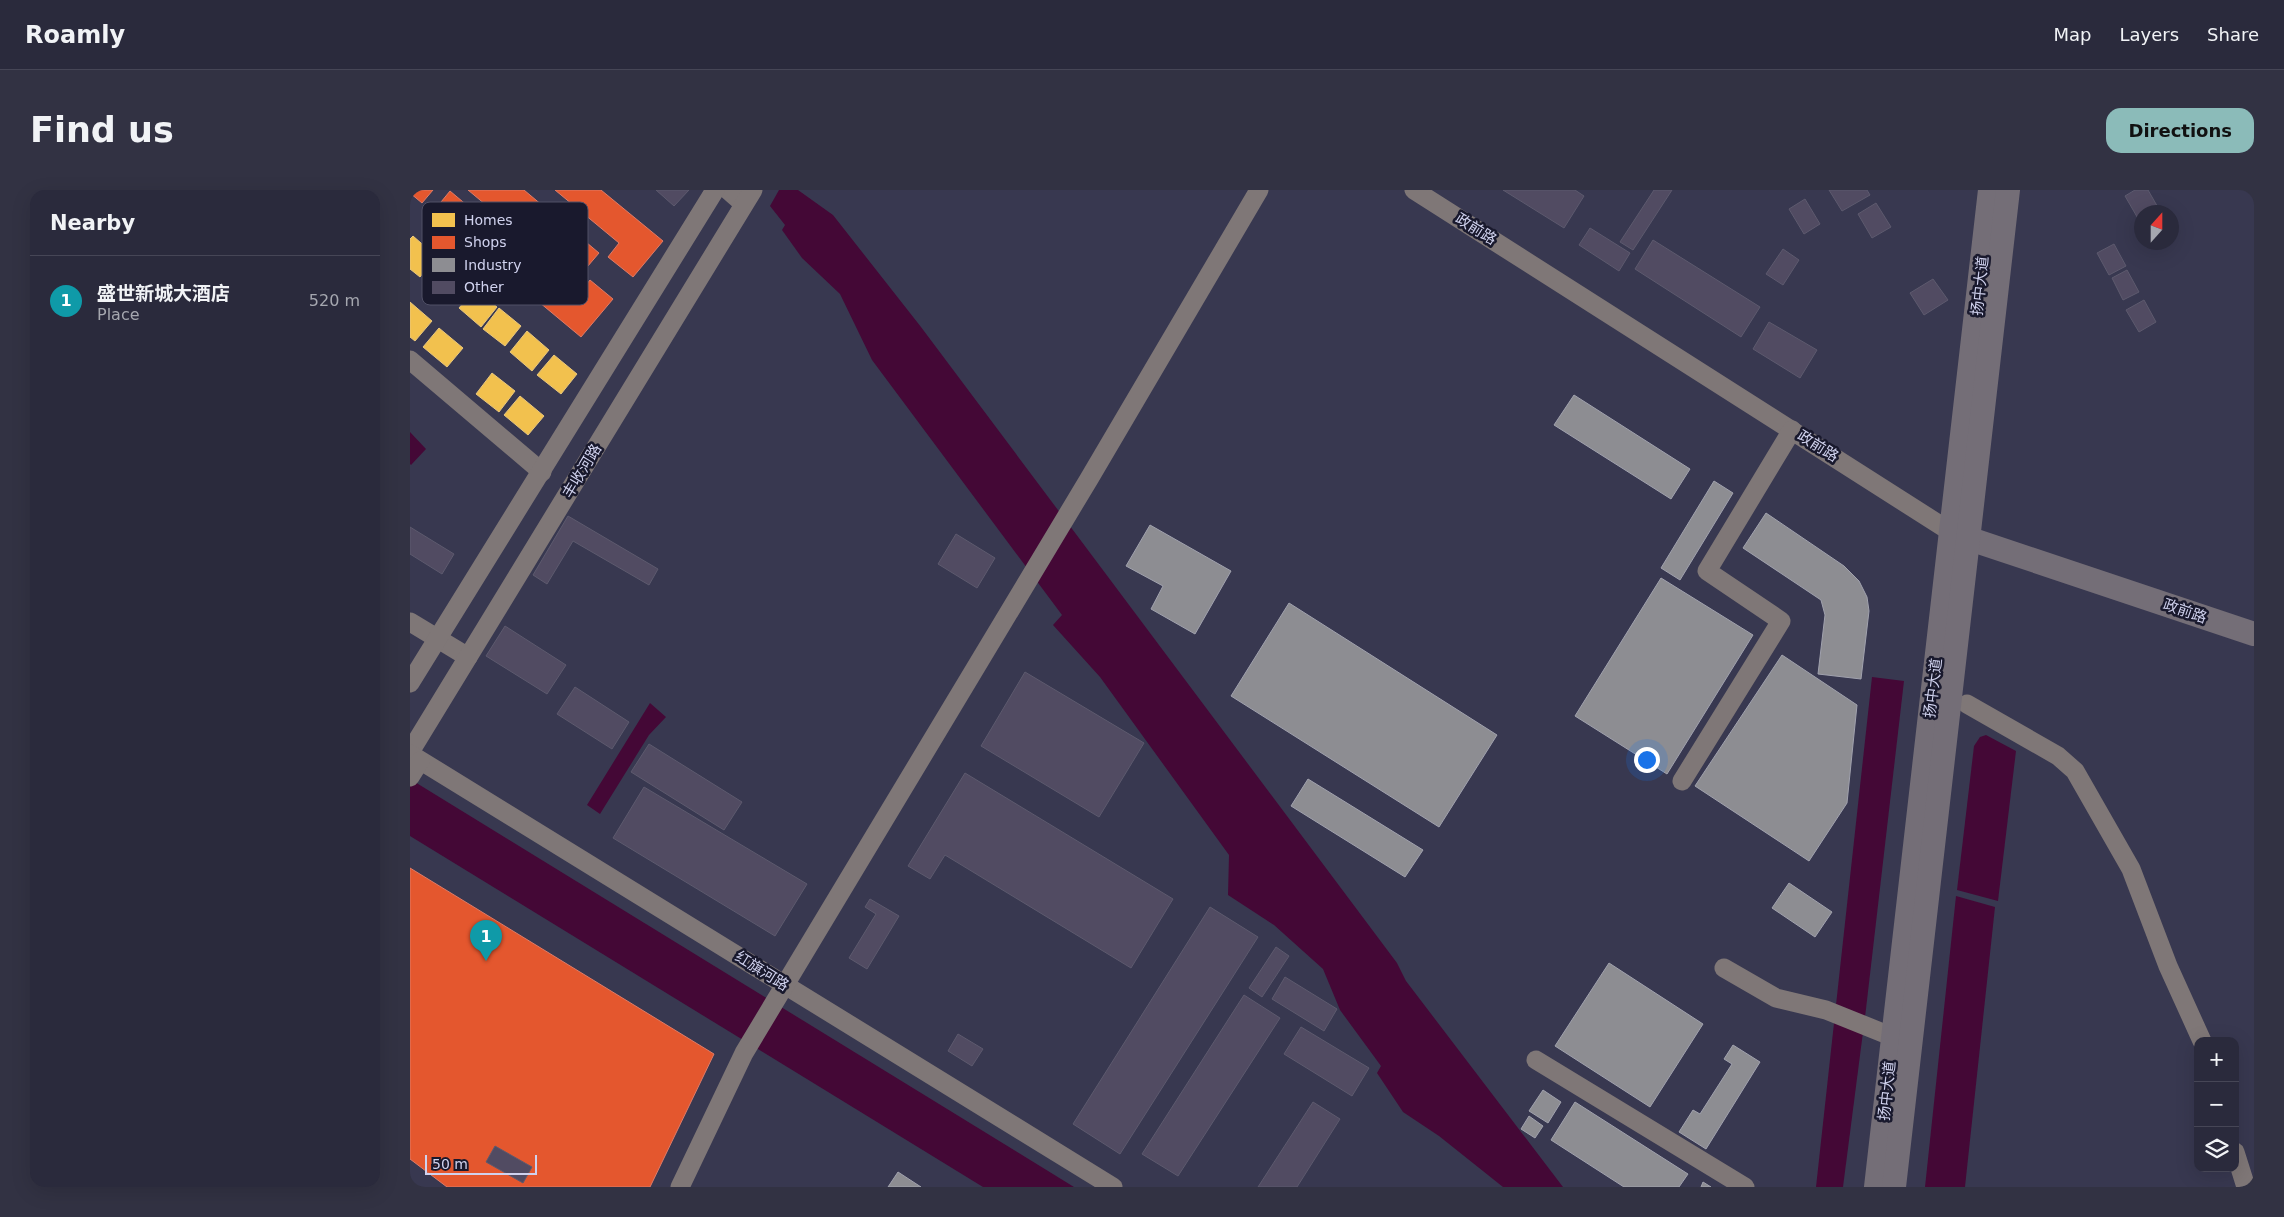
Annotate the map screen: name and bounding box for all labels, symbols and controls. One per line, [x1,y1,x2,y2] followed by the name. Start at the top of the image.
[25,21,125,49] text: Roamly
[2053,24,2091,45] text: Map
[2119,24,2179,45] text: Layers
[2207,24,2259,45] text: Share
[2106,108,2254,153] button: Directions
[30,110,174,150] text: Find us
[422,202,588,305] legend
[2134,205,2179,250] north arrow
[1452,209,1500,249] street label: 政前路
[50,211,135,235] text: Nearby
[464,212,513,228] text: Homes
[464,234,507,250] text: Shops
[1968,255,1992,317] street label: 扬中大道
[464,257,522,273] text: Industry
[464,279,504,295] text: Other
[97,282,230,304] text: 盛世新城大酒店
[60,291,72,310] text: 1
[309,291,360,310] text: 520 m
[97,305,140,324] text: Place
[1794,426,1842,466] street label: 政前路
[559,441,605,501] street label: 丰收河路
[2161,595,2209,627] street label: 政前路
[1920,657,1946,719] street label: 扬中大道
[1634,747,1660,773] your location
[470,920,502,961] pin: 1
[732,947,792,995] street label: 红旗河路
[2194,1037,2239,1172] map controls
[2194,1037,2239,1082] button: +
[1875,1060,1899,1122] street label: 扬中大道
[2194,1082,2239,1127] button: −
[2194,1127,2239,1172] button: layers
[425,1152,538,1175] scale bar
[432,1156,468,1172] text: 50 m

